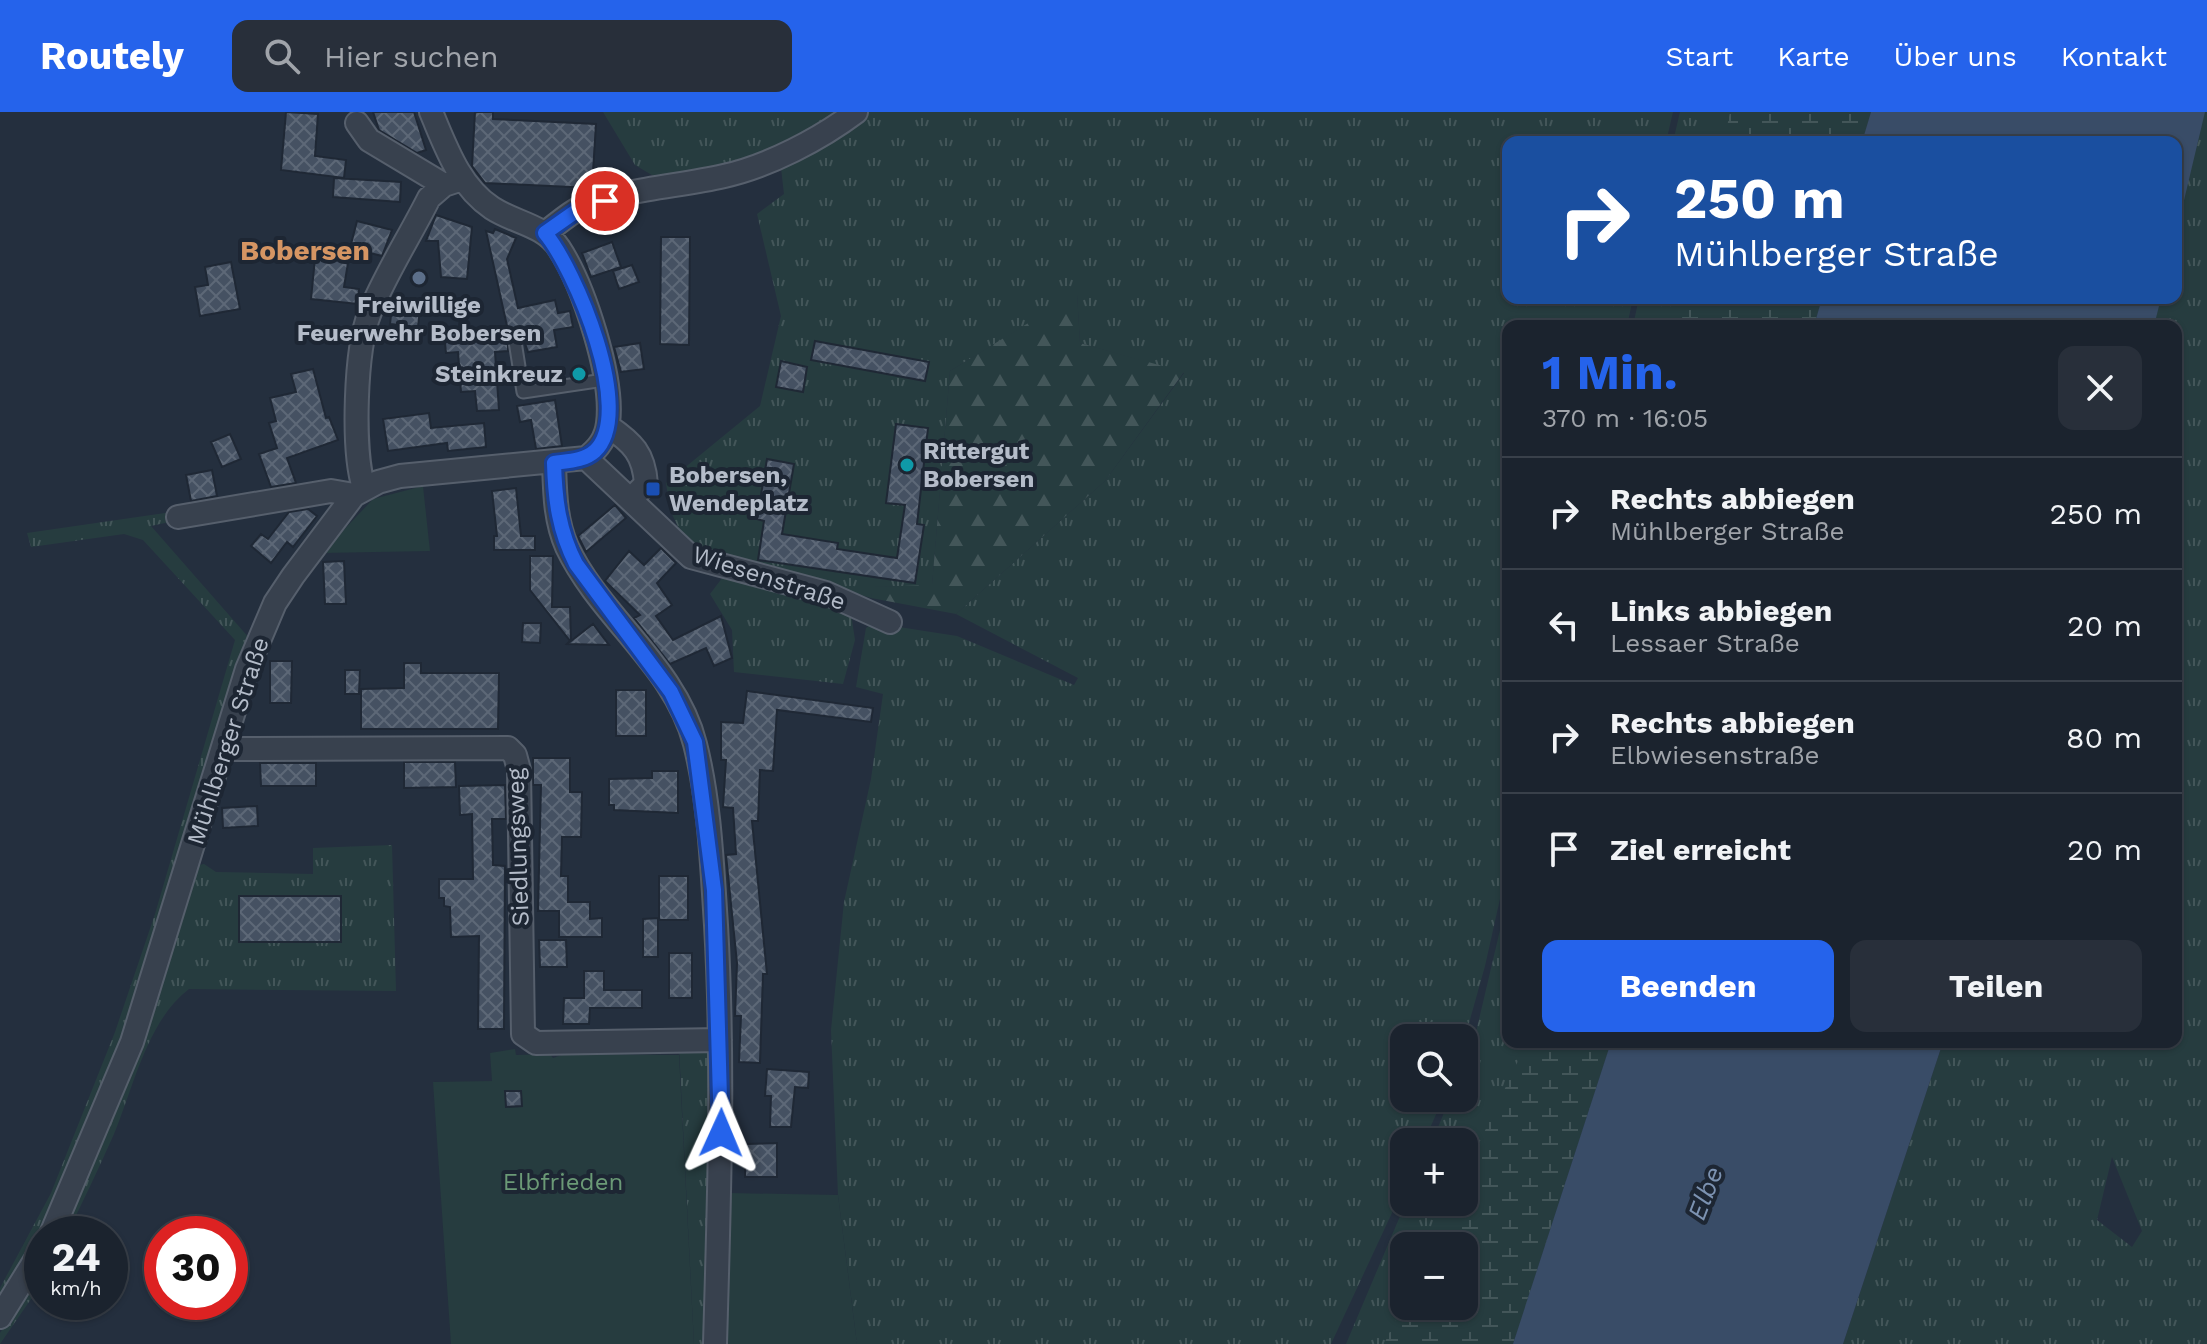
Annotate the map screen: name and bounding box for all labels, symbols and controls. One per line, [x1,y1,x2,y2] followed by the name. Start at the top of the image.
[232,20,792,92] search box
[40,34,184,78] text: Routely
[260,34,304,78] icon: search
[324,39,499,74] text: Hier suchen
[1665,40,1733,73] text: Start
[1777,40,1850,73] text: Karte
[1894,40,2017,73] text: Über uns
[2061,40,2167,73] text: Kontakt
[1674,166,1845,232] text: 250 m
[571,167,639,235] pin
[1542,168,1646,272] icon: right
[583,179,627,223] icon: arrive
[1674,233,1999,275] text: Mühlberger Straße
[240,234,370,267] district label: Bobersen
[410,269,428,287] marker: Freiwillige Feuerwehr Bobersen
[297,291,541,347] place label: Freiwillige Feuerwehr Bobersen
[1542,344,1678,401] text: 1 Min.
[2058,346,2142,430] button: close
[435,360,563,388] place label: Steinkreuz
[570,365,588,383] marker: Steinkreuz
[1542,403,1708,433] text: 370 m · 16:05
[923,437,1034,493] place label: Rittergut Bobersen
[898,456,916,474] marker: Rittergut Bobersen
[669,461,809,517] place label: Bobersen, Wendeplatz
[644,480,662,498] marker: Bobersen, Wendeplatz
[1610,481,1855,516] text: Rechts abbiegen
[1542,491,1586,535] icon: right
[2050,496,2142,531] text: 250 m
[1610,516,1845,546] text: Mühlberger Straße
[689,540,849,616] street label: Wiesenstraße
[1610,593,1832,628] text: Links abbiegen
[1542,603,1586,647] icon: left
[2067,608,2142,643] text: 20 m
[1610,628,1800,658] text: Lessaer Straße
[181,634,275,848] street label: Mühlberger Straße
[1610,705,1855,740] text: Rechts abbiegen
[1542,715,1586,759] icon: right
[2066,720,2142,755] text: 80 m
[1610,740,1819,770] text: Elbwiesenstraße
[501,767,535,927] street label: Siedlungsweg
[1542,827,1586,871] icon: arrive
[1610,832,1791,867] text: Ziel erreicht
[2067,832,2142,867] text: 20 m
[1542,940,1834,1032] button: Beenden
[1850,940,2142,1032] button: Teilen
[1390,1024,1478,1320] map controls
[1390,1024,1478,1112] button: search
[679,1091,763,1175] position arrow
[1390,1128,1478,1216] button: +
[1681,1162,1729,1224] water label: Elbe
[503,1168,623,1196] park label: Elbfrieden
[144,1216,248,1320] speed limit sign: 30
[1390,1232,1478,1320] button: −
[51,1234,101,1281] text: 24
[50,1276,102,1300] text: km/h

